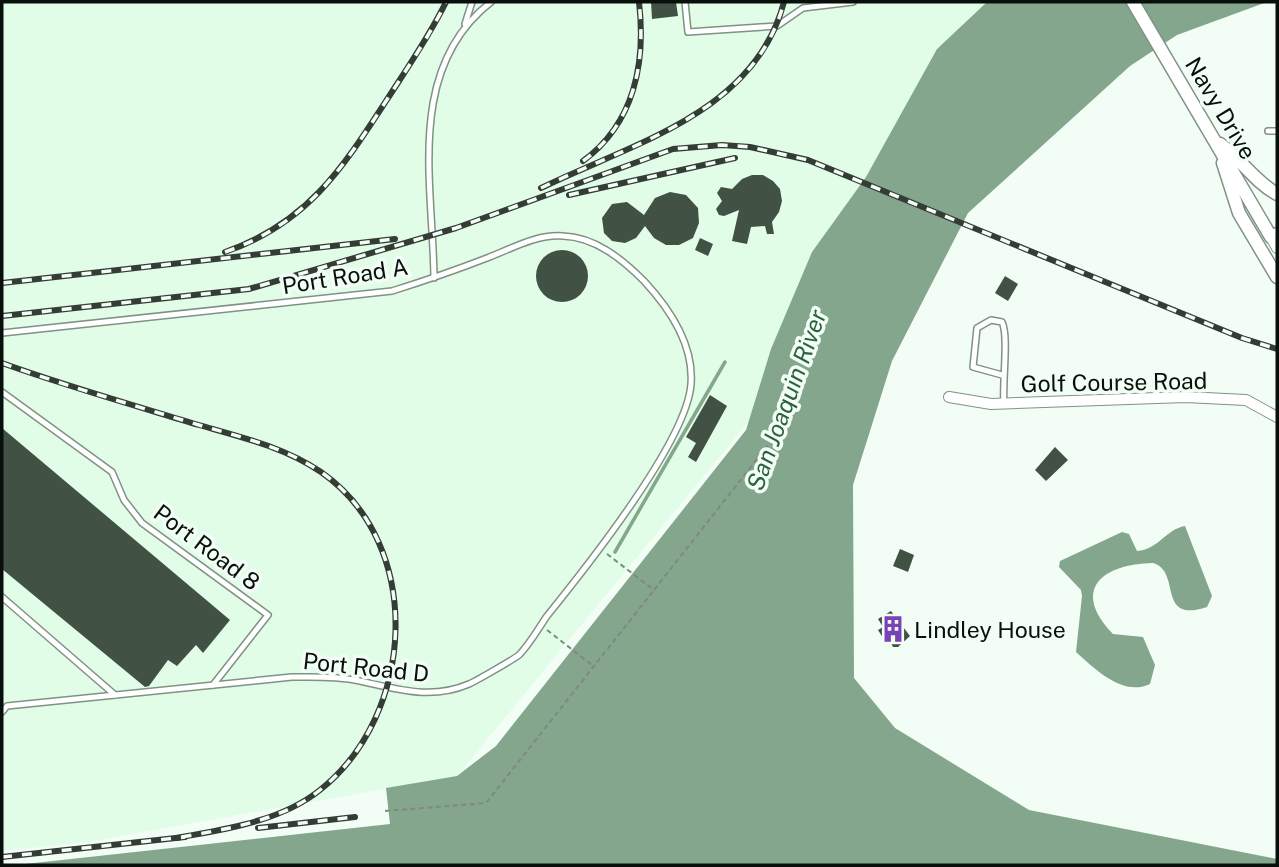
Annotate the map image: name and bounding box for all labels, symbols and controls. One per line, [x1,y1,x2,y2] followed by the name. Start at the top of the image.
[1180,52,1262,164] street label: Navy Drive
[280,253,410,299] street label: Port Road A
[740,305,832,494] water label: San Joaquin River
[1020,367,1208,397] street label: Golf Course Road
[149,498,265,596] street label: Port Road 8
[878,614,908,644] building icon: Lindley House
[914,616,1066,643] place label: Lindley House
[302,647,430,687] street label: Port Road D

